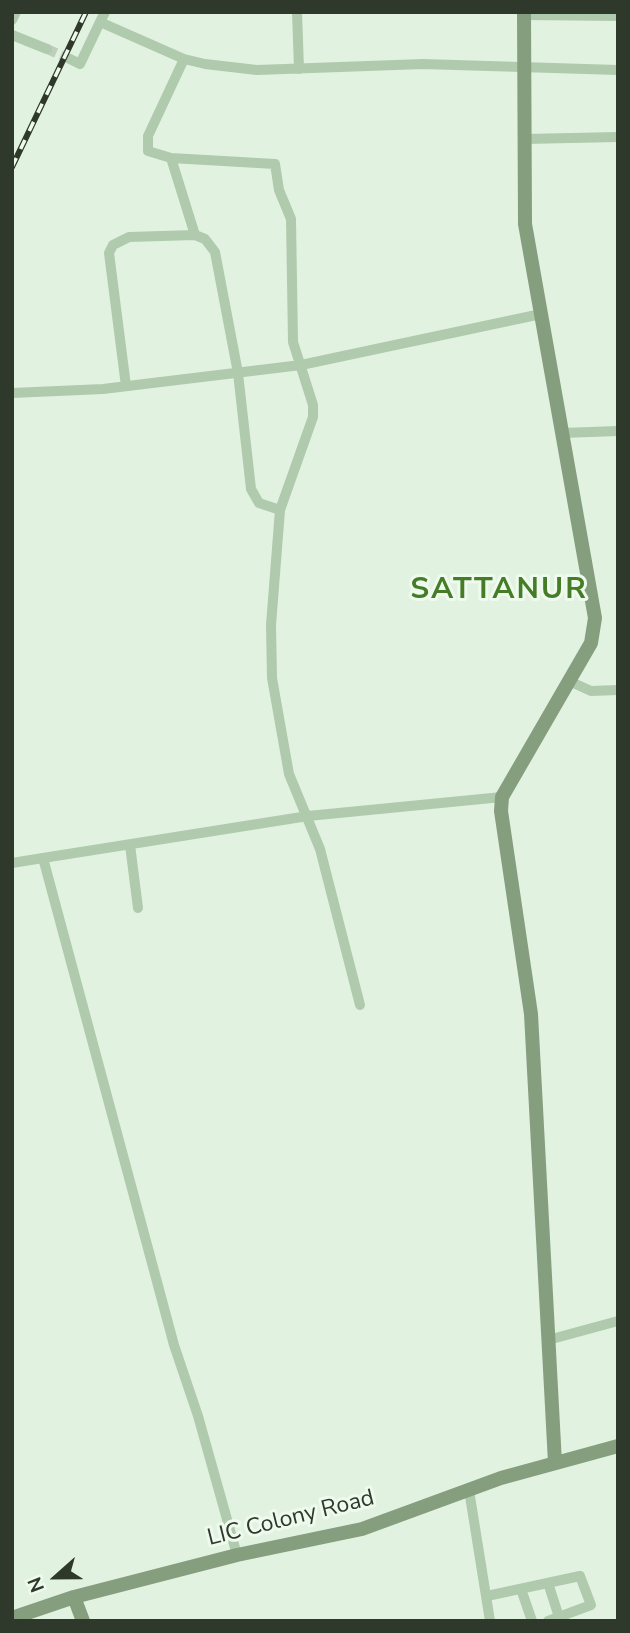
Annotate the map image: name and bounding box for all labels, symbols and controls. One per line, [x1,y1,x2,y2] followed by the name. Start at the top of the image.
[411,573,587,609] district label: SATTANUR
[205,1485,377,1553] street label: LIC Colony Road
[21,1542,91,1612] north arrow
[22,1573,51,1596] text: N

